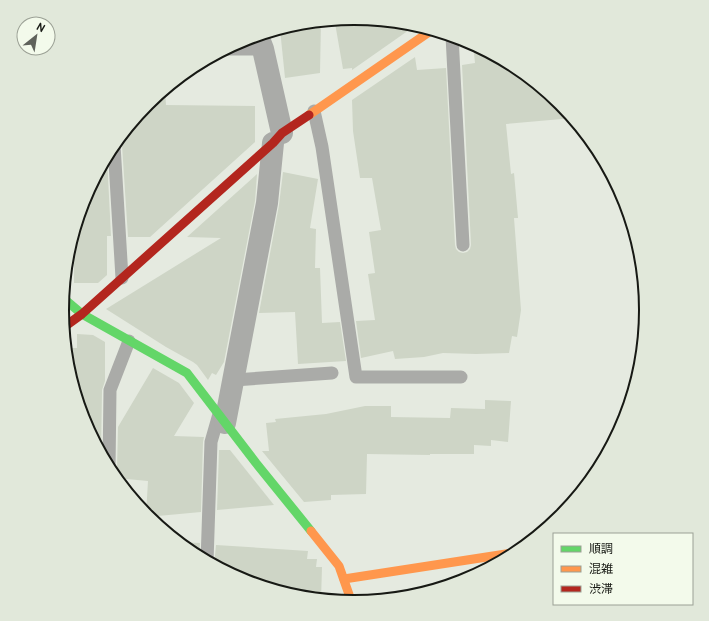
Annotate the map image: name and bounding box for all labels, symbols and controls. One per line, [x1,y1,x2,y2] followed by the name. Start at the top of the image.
[16,16,56,56] north arrow
[34,20,47,36] text: N
[553,533,693,605] legend
[589,542,613,558] text: 順調
[589,562,613,578] text: 混雑
[589,582,613,598] text: 渋滞

